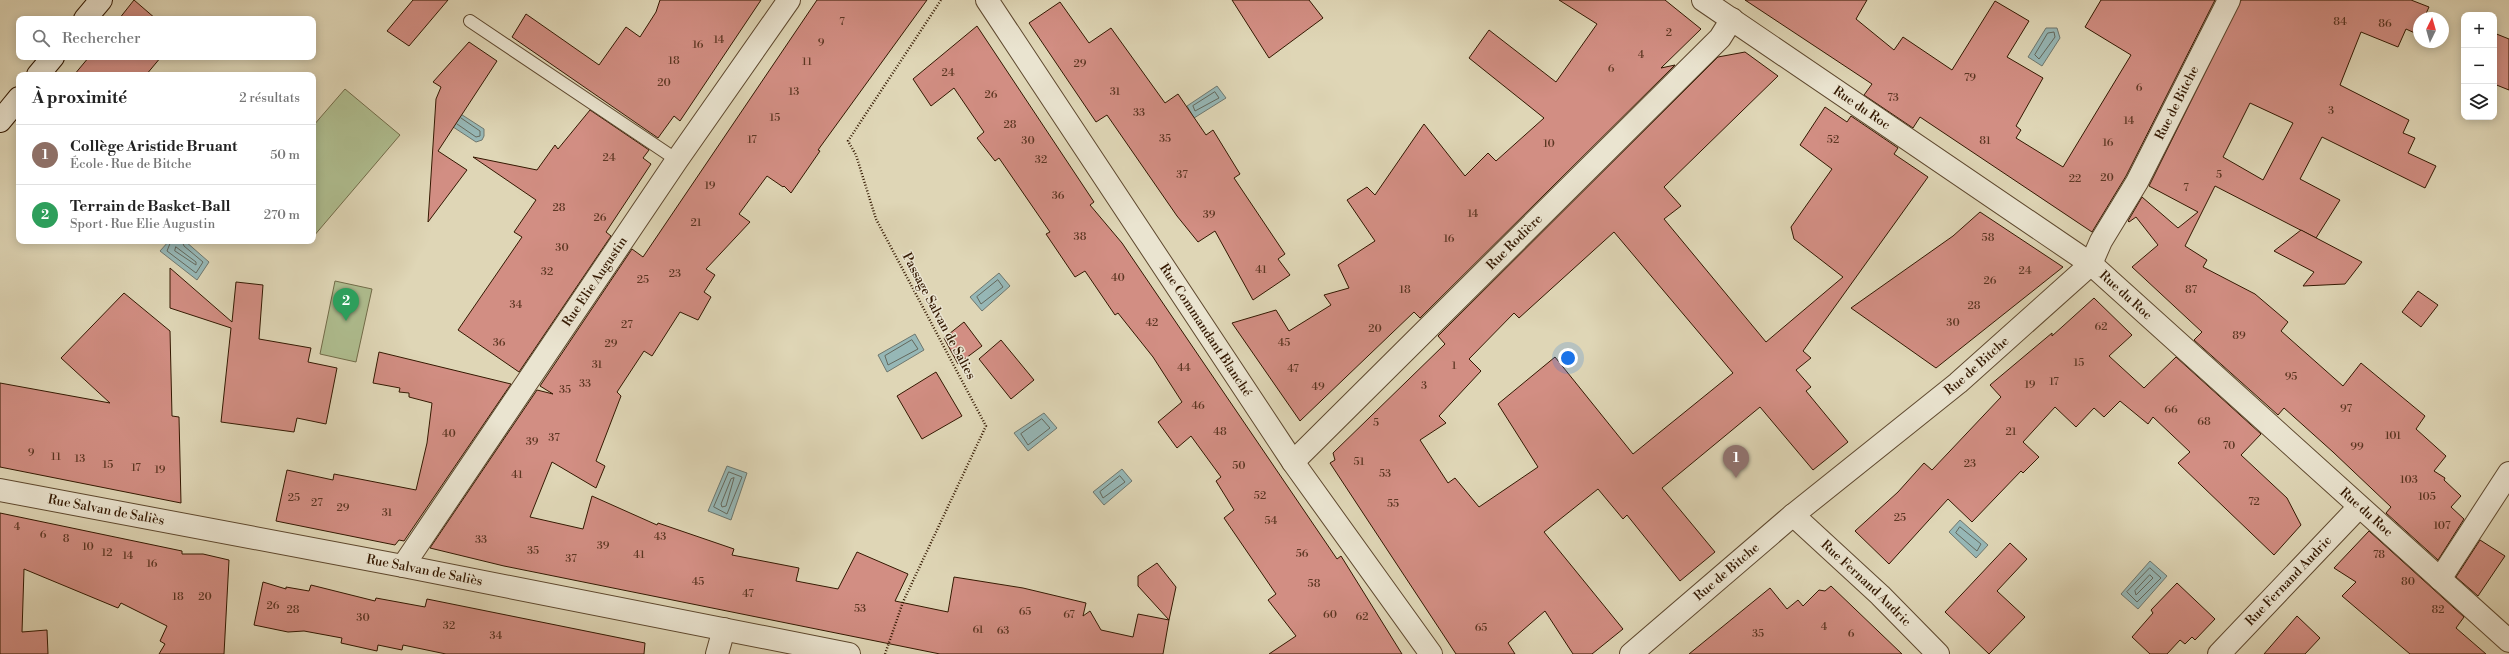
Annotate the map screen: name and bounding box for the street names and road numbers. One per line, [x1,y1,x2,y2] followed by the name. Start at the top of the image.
[2152,63,2203,143] street label: Rue de Bitche
[1830,83,1894,133] street label: Rue du Roc
[1483,211,1546,273] street label: Rue Rodière
[559,234,631,330] street label: Rue Elie Augustin
[899,250,979,382] street label: Passage Salvan de Salies
[1156,261,1256,400] street label: Rue Commandant Blanché
[2096,267,2156,324] street label: Rue du Roc
[1941,333,2013,399] street label: Rue de Bitche
[2336,484,2396,541] street label: Rue du Roc
[47,491,166,529] street label: Rue Salvan de Saliès
[2242,532,2336,629] street label: Rue Fernand Audric
[1818,537,1915,630] street label: Rue Fernand Audric
[1691,539,1763,604] street label: Rue de Bitche
[365,551,484,590] street label: Rue Salvan de Saliès

